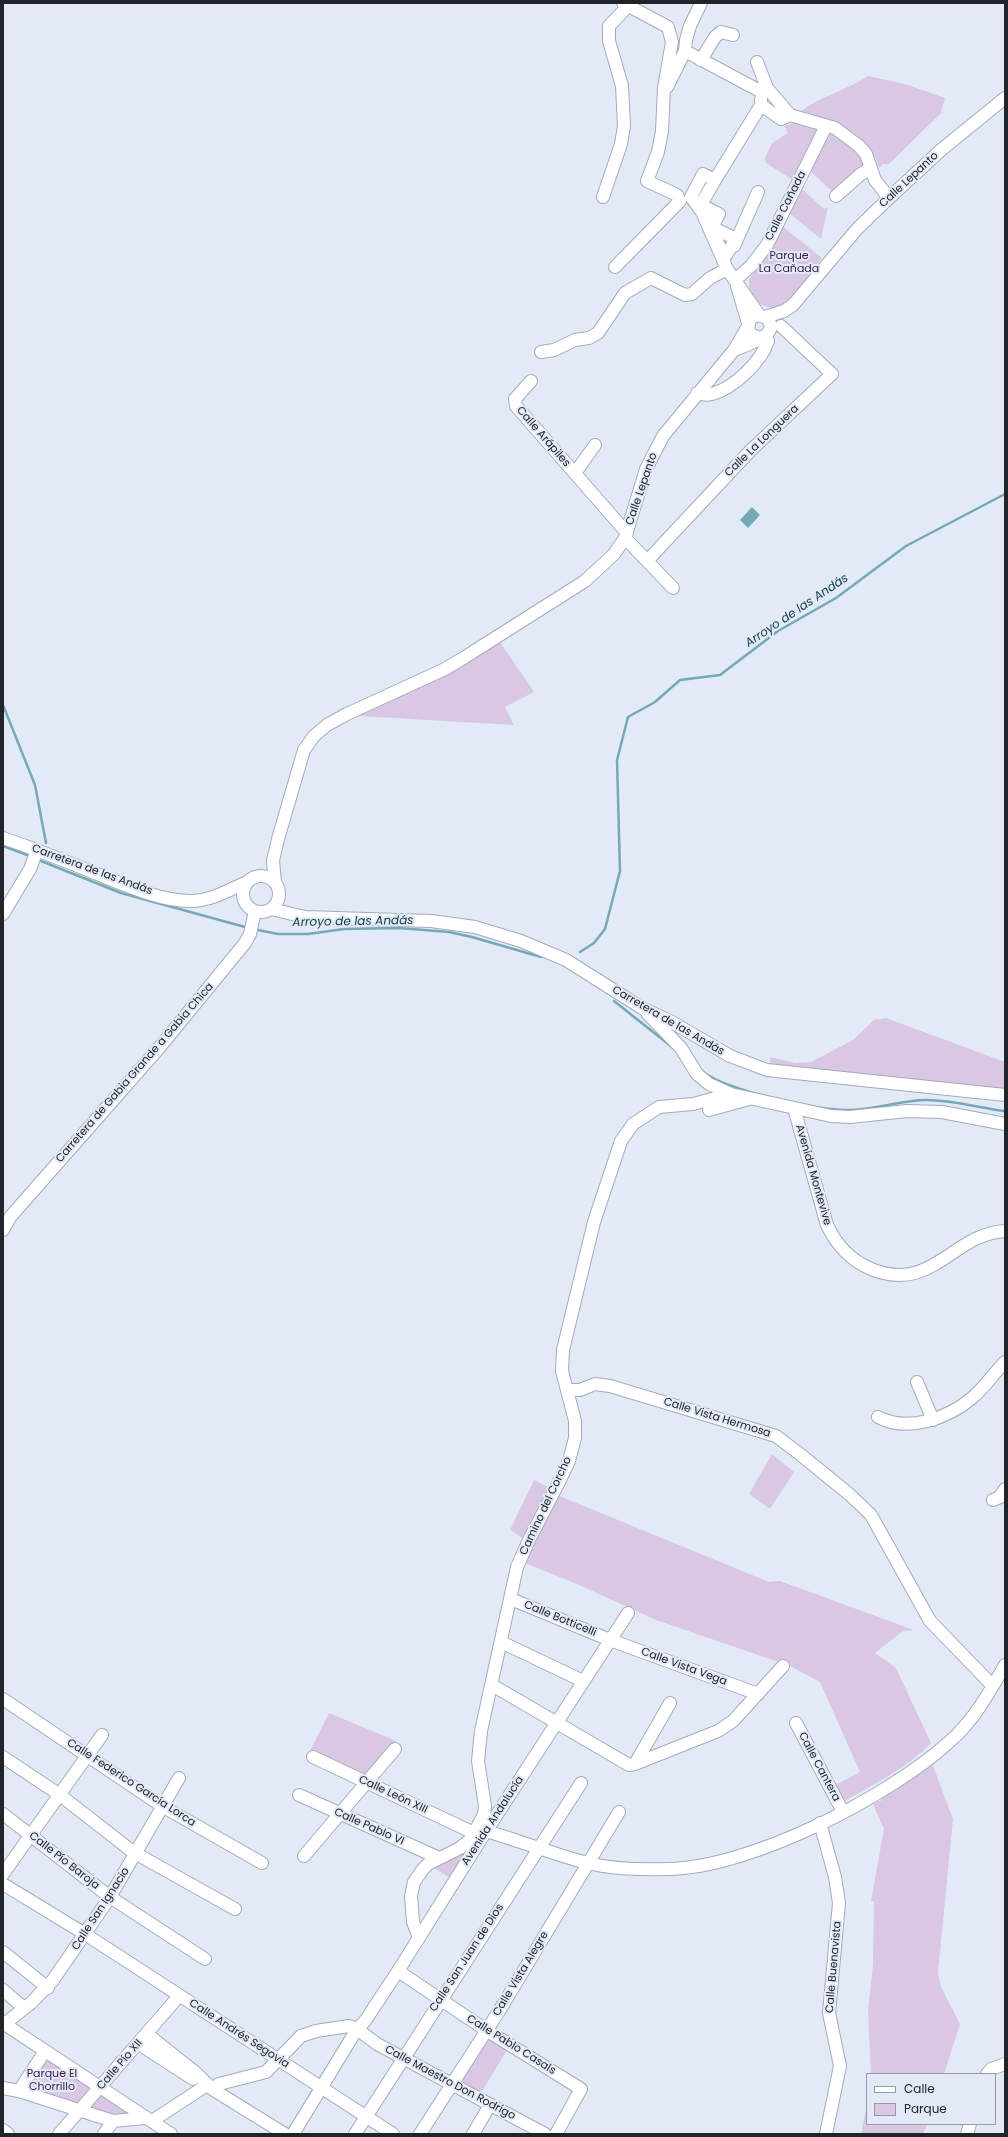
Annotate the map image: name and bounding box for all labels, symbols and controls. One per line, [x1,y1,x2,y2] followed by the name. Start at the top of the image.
[877,149,941,211] street label: Calle Lepanto
[763,169,809,243] street label: Calle Cañada
[759,249,819,275] park label: Parque La Cañada
[722,402,802,480] street label: Calle La Longuera
[513,404,573,470] street label: Calle Arápiles
[623,451,661,527] street label: Calle Lepanto
[743,571,851,651] water label: Arroyo de las Andás
[30,842,154,898] street label: Carretera de las Andás
[292,914,414,930] water label: Arroyo de las Andás
[53,981,217,1165] street label: Carretera de Gabia Grande a Gabia Chica
[610,983,726,1059] street label: Carretera de las Andás
[792,1123,834,1227] street label: Avenida Montevive
[662,1395,772,1441] street label: Calle Vista Hermosa
[517,1455,575,1557] street label: Camino del Corcho
[522,1598,598,1640] street label: Calle Botticelli
[639,1645,729,1689] street label: Calle Vista Vega
[795,1730,843,1804] street label: Calle Cantera
[64,1736,198,1830] street label: Calle Federico García Lorca
[356,1773,430,1817] street label: Calle León XIII
[459,1774,527,1868] street label: Avenida Andalucía
[332,1806,406,1848] street label: Calle Pablo VI
[26,1829,102,1893] street label: Calle Pío Baroja
[69,1865,133,1953] street label: Calle San Ignacio
[427,1902,507,2014] street label: Calle San Juan de Dios
[823,1920,845,2014] street label: Calle Buenavista
[490,1929,552,2019] street label: Calle Vista Alegre
[186,1997,292,2071] street label: Calle Andrés Segovia
[464,2012,558,2078] street label: Calle Pablo Casals
[95,2037,145,2093] street label: Calle Pío XII
[382,2043,518,2123] street label: Calle Maestro Don Rodrigo
[27,2067,77,2093] park label: Parque El Chorrillo
[866,2073,996,2125] legend
[904,2080,935,2097] text: Calle
[904,2100,947,2117] text: Parque

